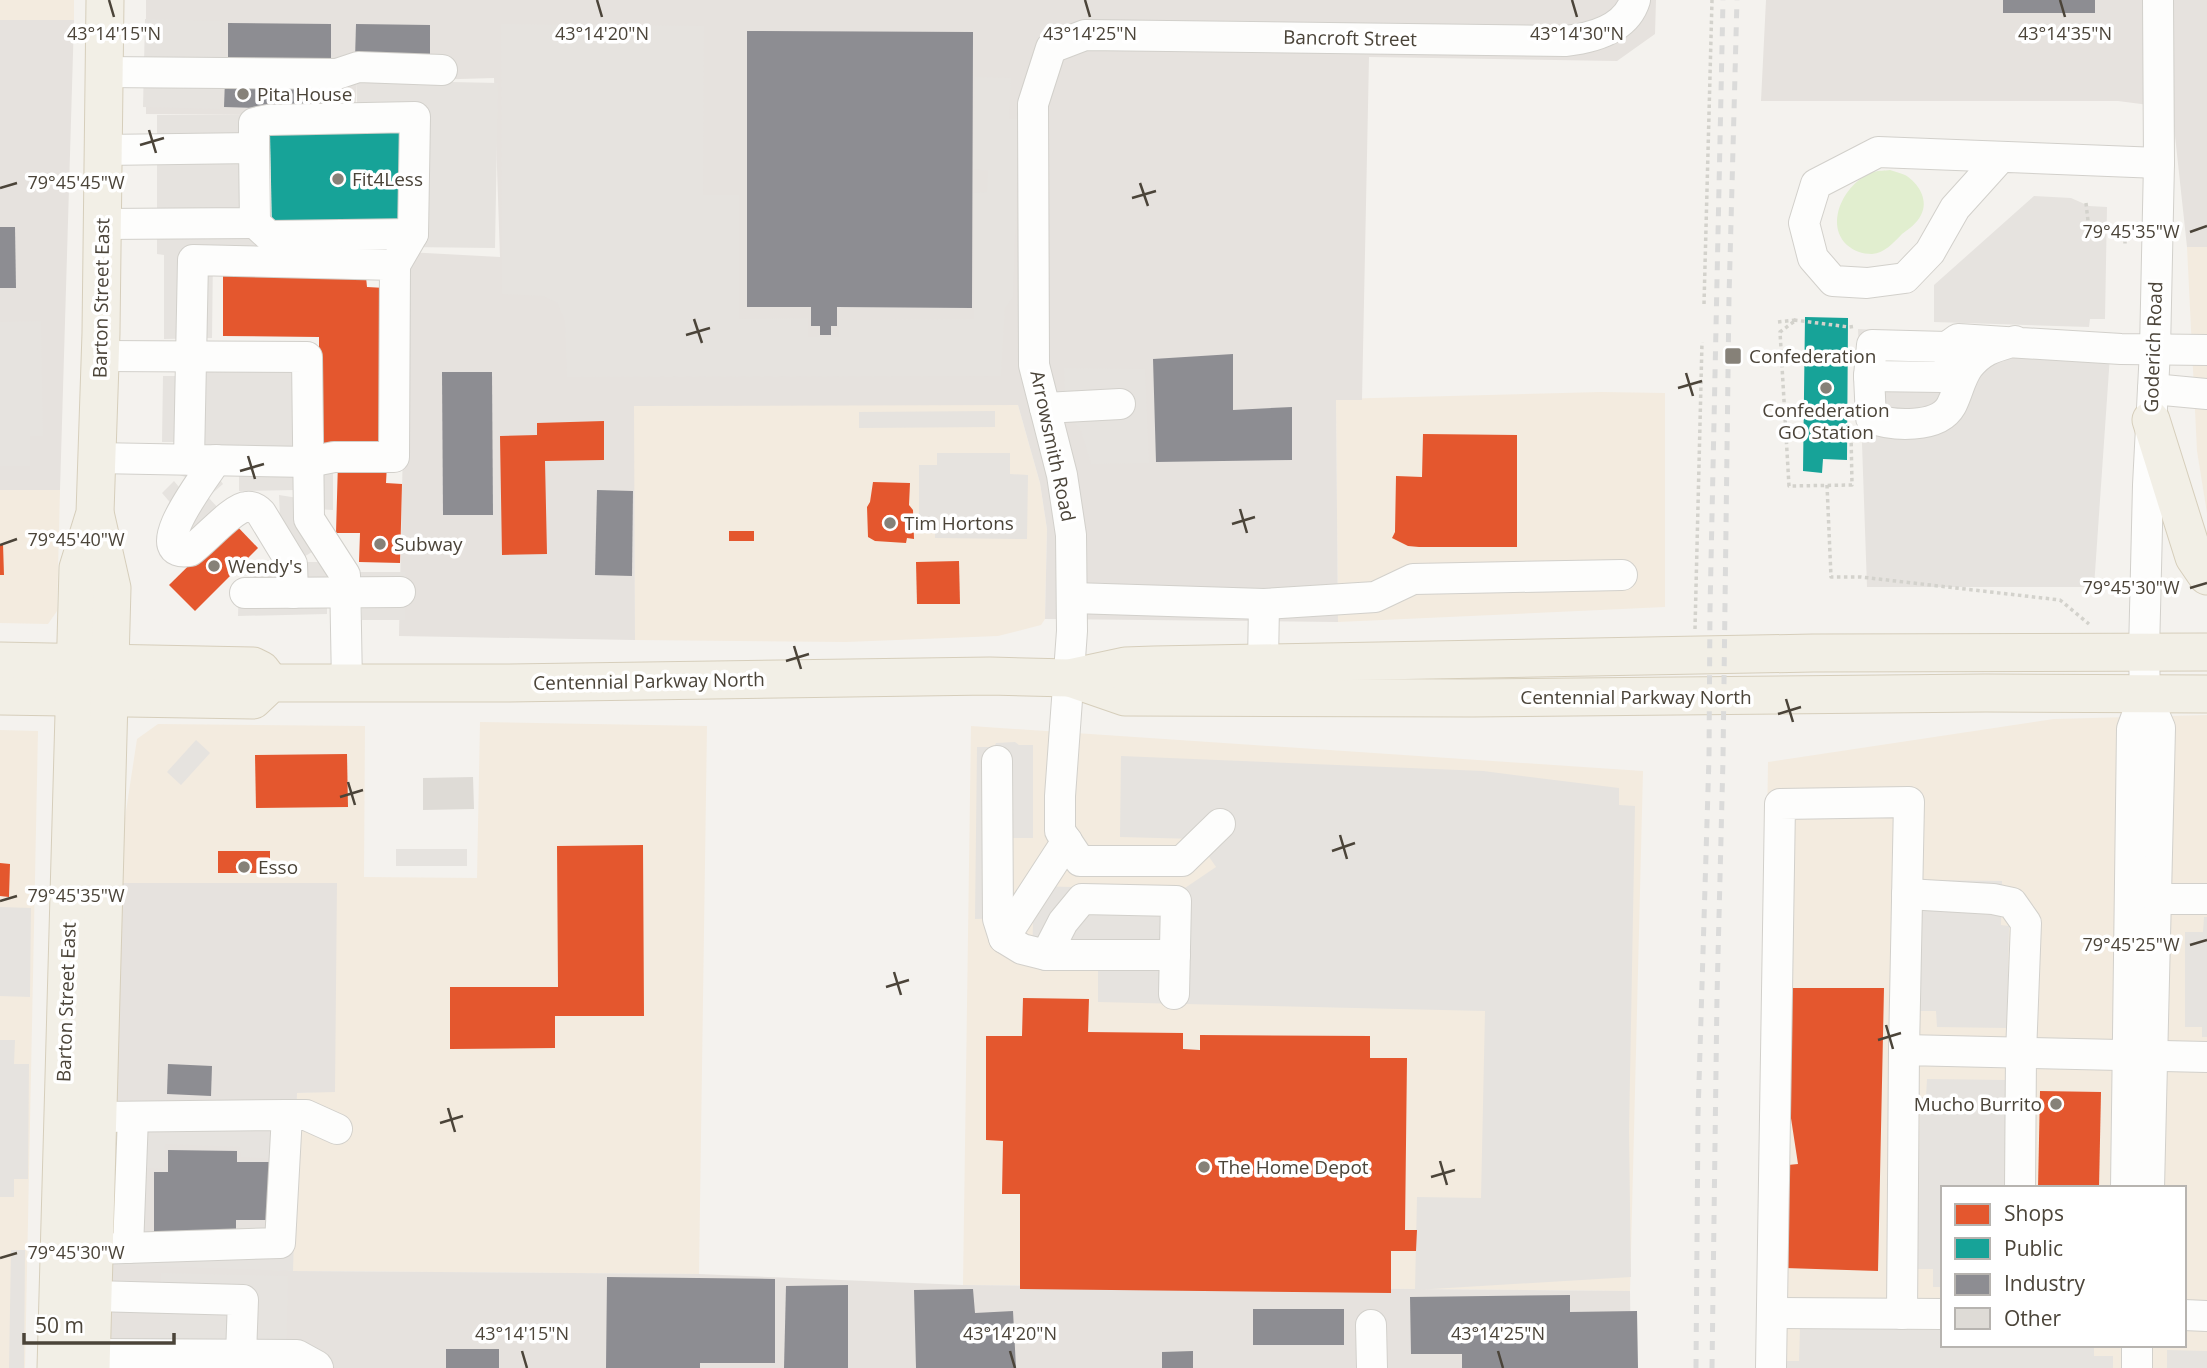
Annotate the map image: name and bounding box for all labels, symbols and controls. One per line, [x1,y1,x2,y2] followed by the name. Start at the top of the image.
[67,21,161,45] text: 43°14'15"N
[555,21,649,45] text: 43°14'20"N
[1043,21,1137,45] text: 43°14'25"N
[1530,21,1624,45] text: 43°14'30"N
[2018,21,2112,45] text: 43°14'35"N
[1283,24,1417,52] street label: Bancroft Street
[257,81,352,107] place label: Pita House
[235,86,251,102] marker: Pita House
[352,166,423,192] place label: Fit4Less
[27,170,125,194] text: 79°45'45"W
[330,171,346,187] marker: Fit4Less
[87,217,115,378] street label: Barton Street East
[2082,219,2180,243] text: 79°45'35"W
[2138,281,2168,413] street label: Goderich Road
[1749,343,1876,369] place label: Confederation
[1723,346,1743,366] marker: Confederation
[1024,368,1082,524] street label: Arrowsmith Road
[1818,380,1834,396] marker: Confederation GO Station
[1762,397,1890,445] place label: Confederation GO Station
[904,510,1014,536] place label: Tim Hortons
[882,515,898,531] marker: Tim Hortons
[27,527,125,551] text: 79°45'40"W
[394,531,463,557] place label: Subway
[372,536,388,552] marker: Subway
[228,553,302,579] place label: Wendy's
[206,558,222,574] marker: Wendy's
[2082,575,2180,599] text: 79°45'30"W
[533,666,765,696] street label: Centennial Parkway North
[1520,684,1752,710] street label: Centennial Parkway North
[258,854,298,880] place label: Esso
[236,859,252,875] marker: Esso
[27,883,125,907] text: 79°45'35"W
[50,921,82,1083] street label: Barton Street East
[2082,932,2180,956] text: 79°45'25"W
[1914,1091,2042,1117] place label: Mucho Burrito
[2048,1096,2064,1112] marker: Mucho Burrito
[1218,1154,1369,1180] place label: The Home Depot
[1196,1159,1212,1175] marker: The Home Depot
[1941,1186,2186,1347] legend
[2004,1199,2064,1227] text: Shops
[2004,1234,2063,1262] text: Public
[27,1240,125,1264] text: 79°45'30"W
[2004,1269,2086,1297] text: Industry
[24,1302,175,1346] scale bar
[2004,1304,2061,1332] text: Other
[35,1311,84,1339] text: 50 m
[475,1321,569,1345] text: 43°14'15"N
[963,1321,1057,1345] text: 43°14'20"N
[1451,1321,1545,1345] text: 43°14'25"N

